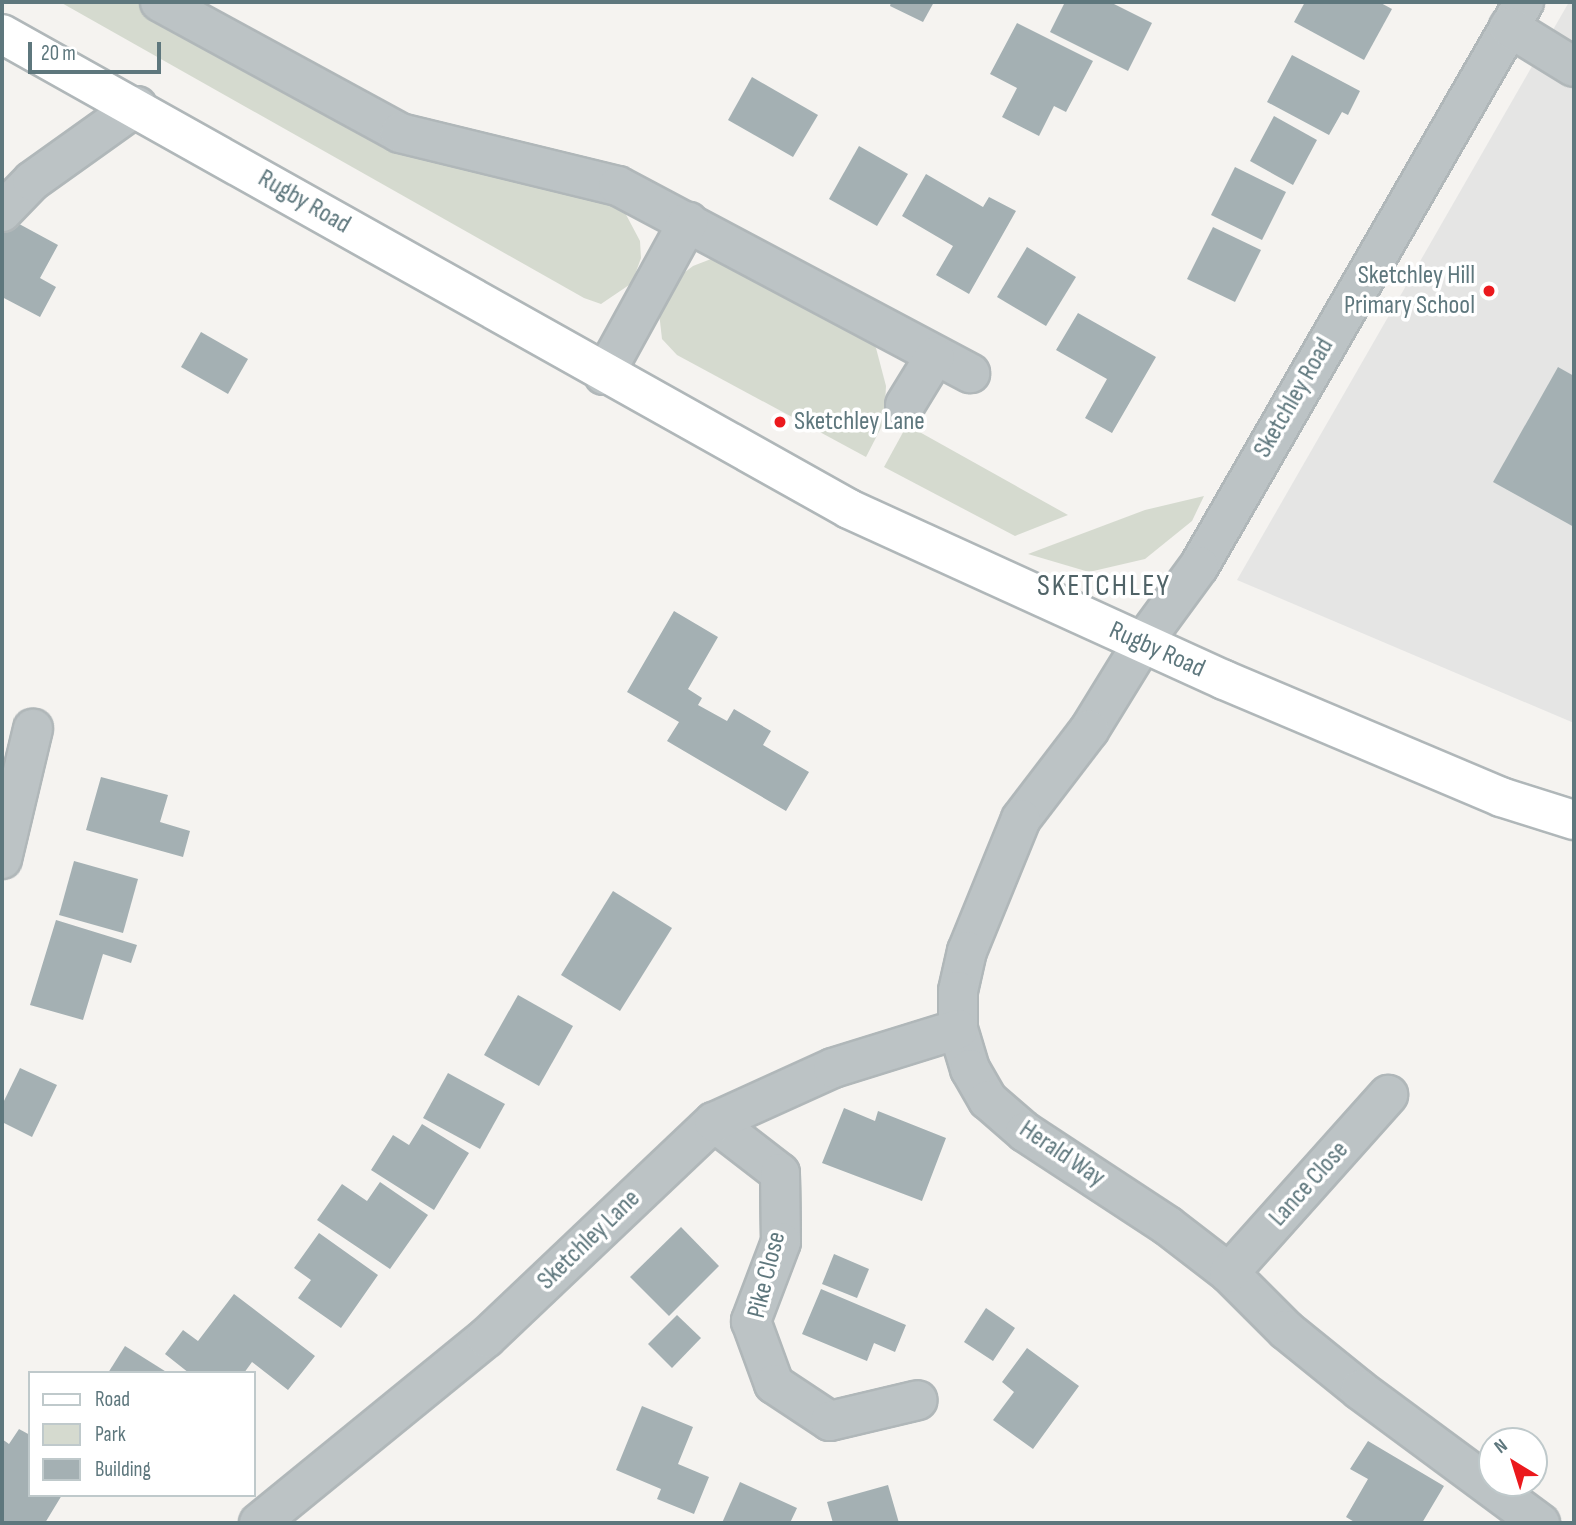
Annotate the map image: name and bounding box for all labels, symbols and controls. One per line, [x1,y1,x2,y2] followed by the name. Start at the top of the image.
[32,28,164,72] scale bar
[41,41,76,66] text: 20 m
[252,163,356,241] street label: Rugby Road
[1344,260,1475,322] place label: Sketchley Hill Primary School
[1481,283,1497,299] marker: Sketchley Hill Primary School
[1247,333,1341,463] street label: Sketchley Road
[794,406,925,438] place label: Sketchley Lane
[772,414,788,430] marker: Sketchley Lane
[1038,568,1170,604] district label: SKETCHLEY
[1104,615,1210,685] street label: Rugby Road
[1013,1114,1111,1194] street label: Herald Way
[1263,1135,1355,1233] street label: Lance Close
[531,1183,647,1297] street label: Sketchley Lane
[741,1229,793,1321] street label: Pike Close
[28,1371,256,1497] legend
[95,1387,130,1412] text: Road
[95,1422,126,1447] text: Park
[1478,1427,1548,1497] north arrow
[1490,1434,1512,1459] text: N
[95,1457,151,1482] text: Building

